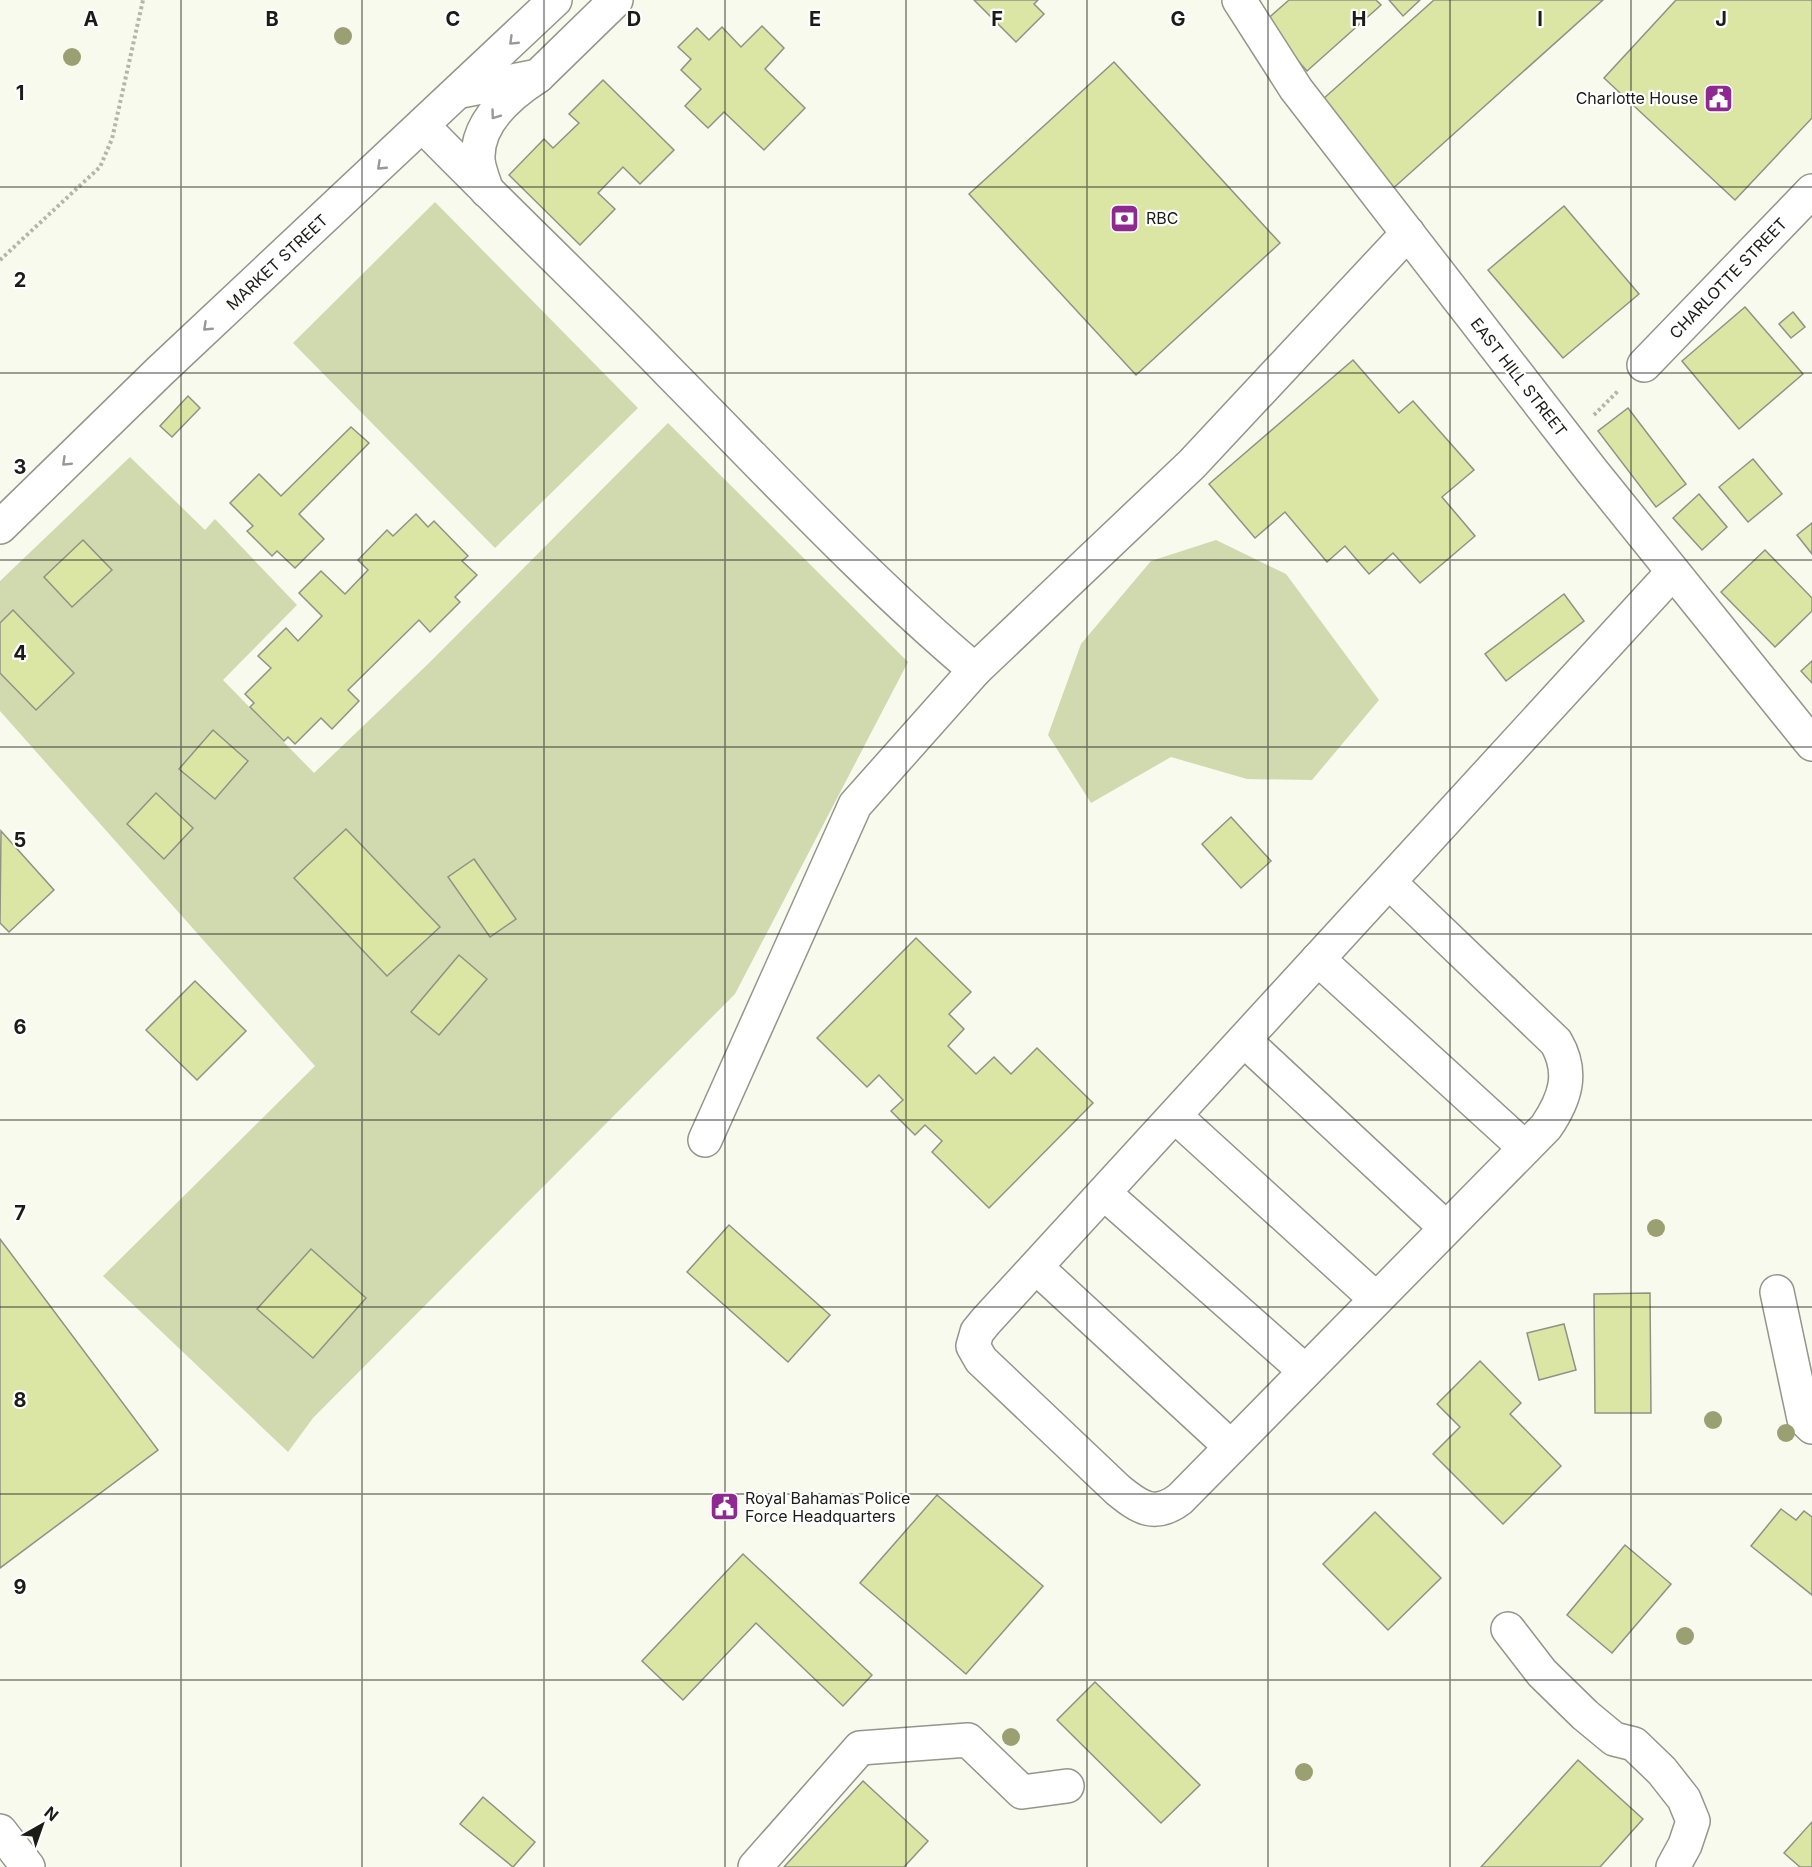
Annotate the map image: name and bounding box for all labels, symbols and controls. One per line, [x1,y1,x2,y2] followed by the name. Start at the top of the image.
[84,7,99,31] text: A
[265,7,279,31] text: B
[446,7,460,31] text: C
[627,7,641,31] text: D
[809,7,821,31] text: E
[991,7,1003,31] text: F
[1170,7,1186,31] text: G
[1352,7,1366,31] text: H
[1537,7,1543,31] text: I
[1715,7,1727,31] text: J
[509,33,520,44] one-way arrow
[16,81,24,105] text: 1
[1703,82,1735,114] public building icon: Charlotte House
[1576,88,1698,108] place label: Charlotte House
[491,108,502,119] one-way arrow
[377,159,387,170] one-way arrow
[1109,202,1141,234] bank icon: RBC
[1146,208,1178,228] place label: RBC
[222,210,332,314] street label: MARKET STREET
[1665,213,1791,343] street label: CHARLOTTE STREET
[14,268,26,292] text: 2
[1466,314,1572,440] street label: EAST HILL STREET
[203,320,214,331] one-way arrow
[14,455,26,479] text: 3
[63,455,74,466] one-way arrow
[13,641,27,665] text: 4
[14,828,26,852] text: 5
[14,1015,27,1039] text: 6
[14,1201,26,1225] text: 7
[13,1388,27,1412] text: 8
[745,1488,910,1526] place label: Royal Bahamas Police Force Headquarters
[708,1491,740,1523] public building icon: Royal Bahamas Police Force Headquarters
[14,1575,27,1599] text: 9
[12,1795,72,1855] north arrow
[41,1802,63,1825] text: N

